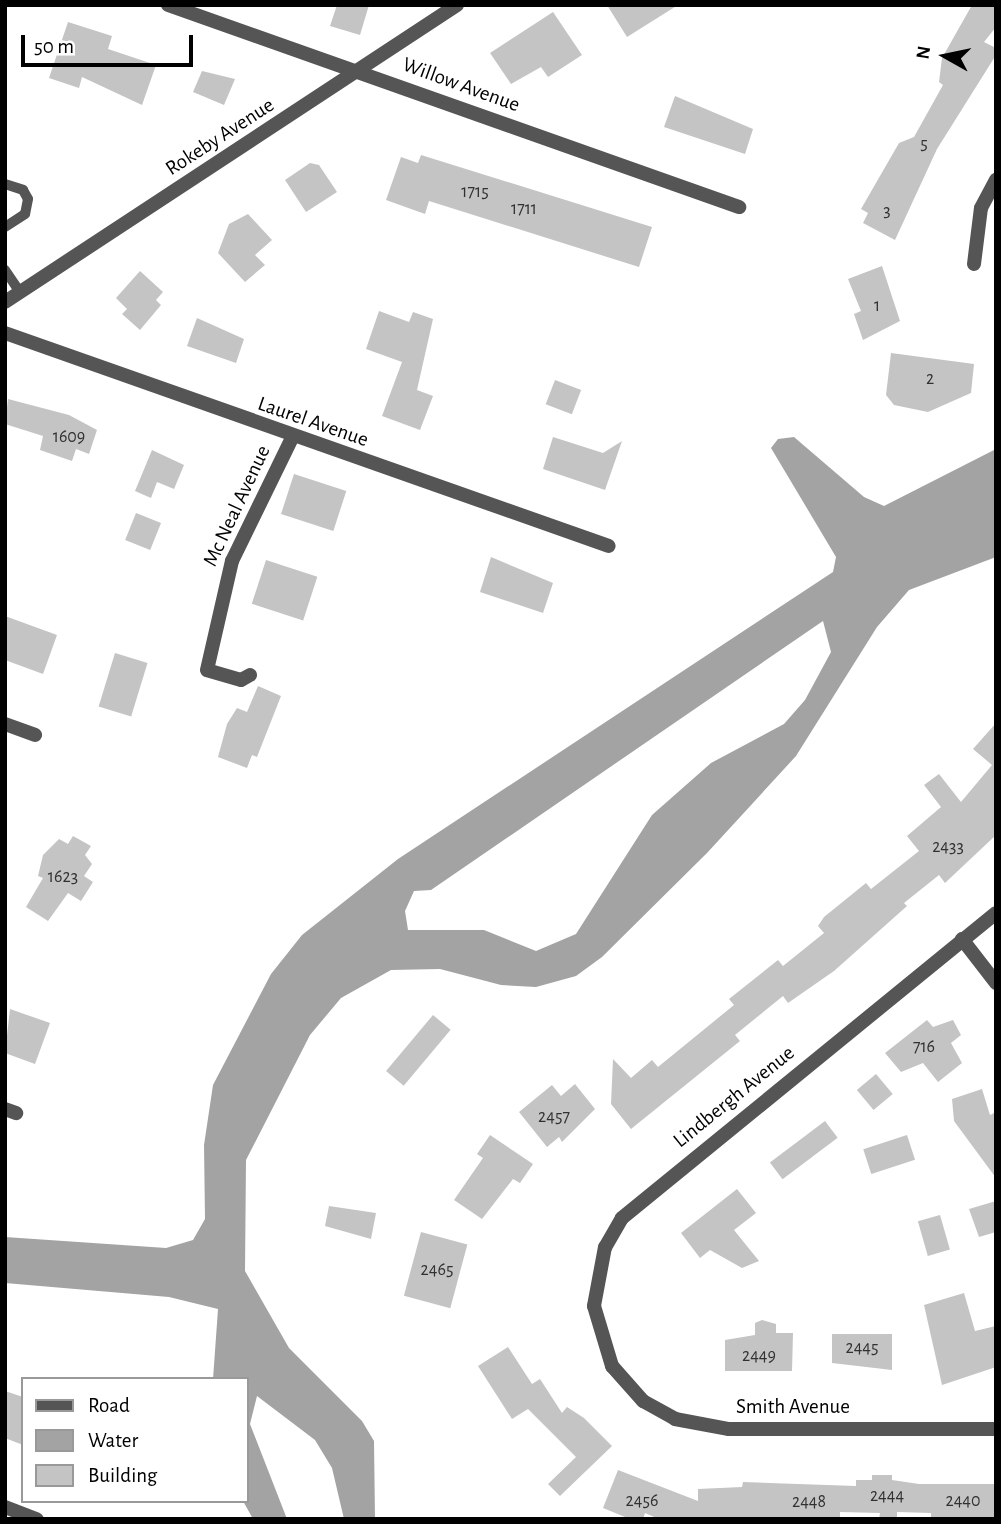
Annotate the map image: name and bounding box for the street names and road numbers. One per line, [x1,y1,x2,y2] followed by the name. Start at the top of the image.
[399,52,523,118] street label: Willow Avenue
[161,93,279,181] street label: Rokeby Avenue
[254,391,372,453] street label: Laurel Avenue
[198,441,276,571] street label: Mc Neal Avenue
[668,1040,800,1154] street label: Lindbergh Avenue
[736,1394,850,1420] street label: Smith Avenue

